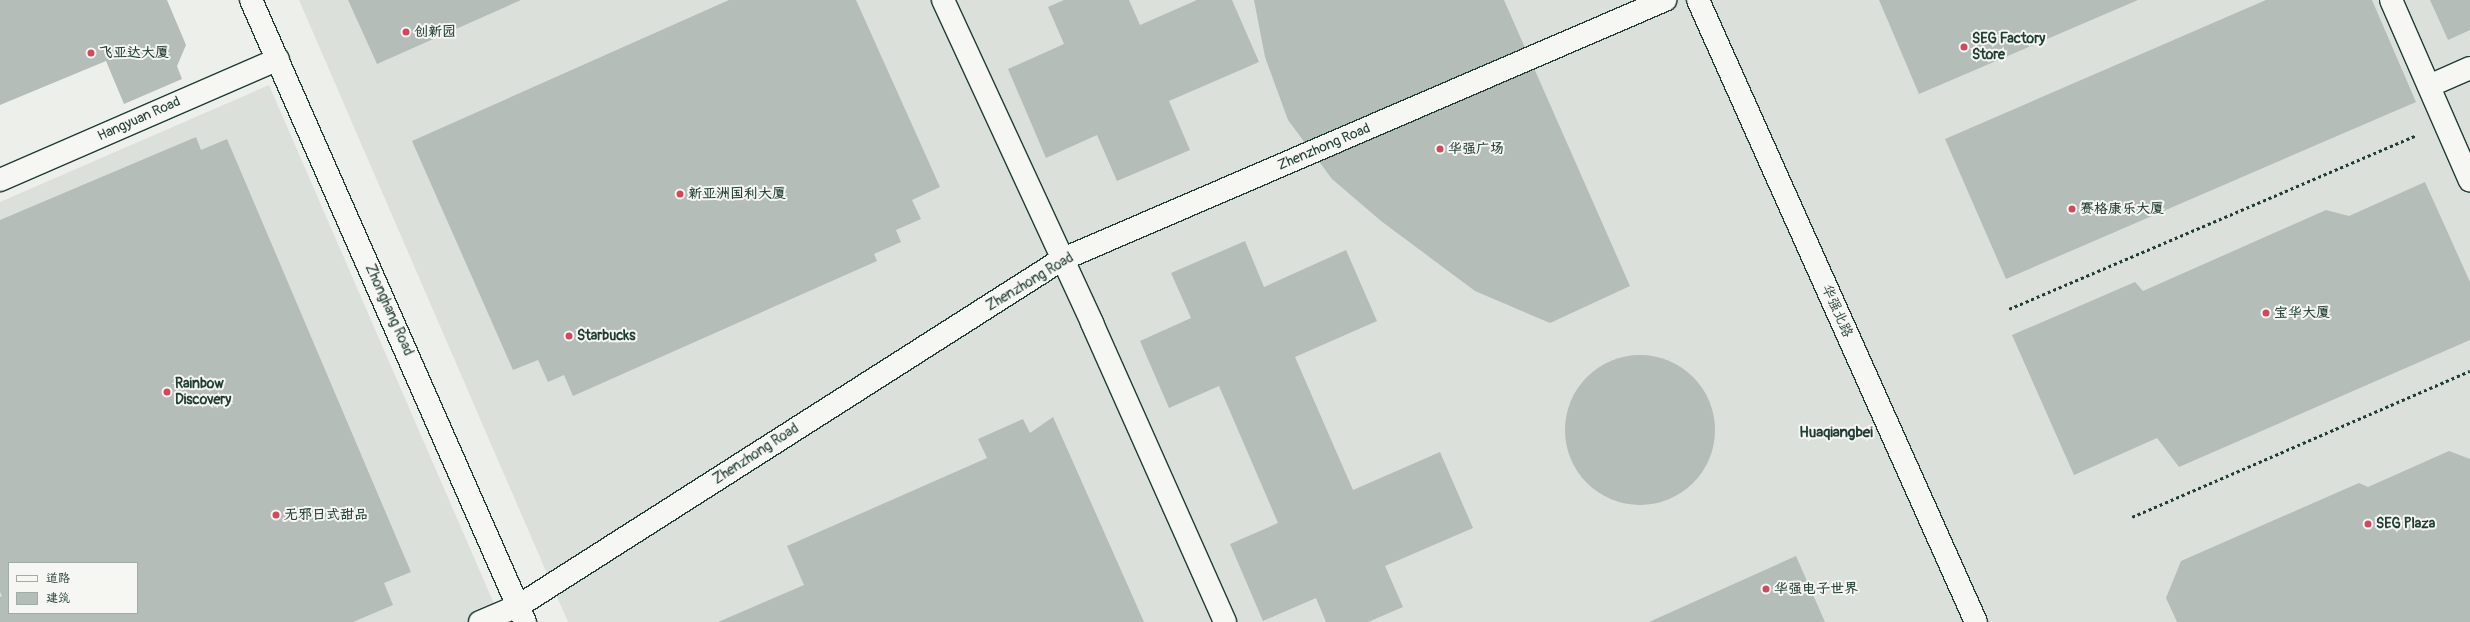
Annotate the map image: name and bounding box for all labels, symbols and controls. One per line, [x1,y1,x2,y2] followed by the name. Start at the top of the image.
[414,24,456,40] place label: 创新园
[401,27,411,37] marker: 创新园
[1972,31,2045,64] place label: SEG Factory Store
[1959,42,1969,52] marker: SEG Factory Store
[99,45,169,61] place label: 飞亚达大厦
[86,48,96,58] marker: 飞亚达大厦
[95,93,183,145] street label: Hangyuan Road
[1275,120,1373,174] street label: Zhenzhong Road
[1448,141,1504,157] place label: 华强广场
[1435,144,1445,154] marker: 华强广场
[688,186,786,202] place label: 新亚洲国利大厦
[675,189,685,199] marker: 新亚洲国利大厦
[2080,201,2164,217] place label: 赛格康乐大厦
[2067,204,2077,214] marker: 赛格康乐大厦
[983,249,1077,315] street label: Zhenzhong Road
[361,262,417,358] street label: Zhonghang Road
[1818,282,1856,340] street label: 华强北路
[2274,305,2330,321] place label: 宝华大厦
[2261,308,2271,318] marker: 宝华大厦
[577,328,635,344] place label: Starbucks
[564,331,574,341] marker: Starbucks
[175,376,231,408] place label: Rainbow Discovery
[162,387,172,397] marker: Rainbow Discovery
[710,420,802,488] street label: Zhenzhong Road
[1799,424,1873,442] district label: Huaqiangbei
[284,507,368,523] place label: 无邪日式甜品
[271,510,281,520] marker: 无邪日式甜品
[2376,516,2435,532] place label: SEG Plaza
[2363,519,2373,529] marker: SEG Plaza
[8,562,138,614] legend
[46,571,70,586] text: 道路
[1774,581,1858,597] place label: 华强电子世界
[1761,584,1771,594] marker: 华强电子世界
[46,591,70,606] text: 建筑

